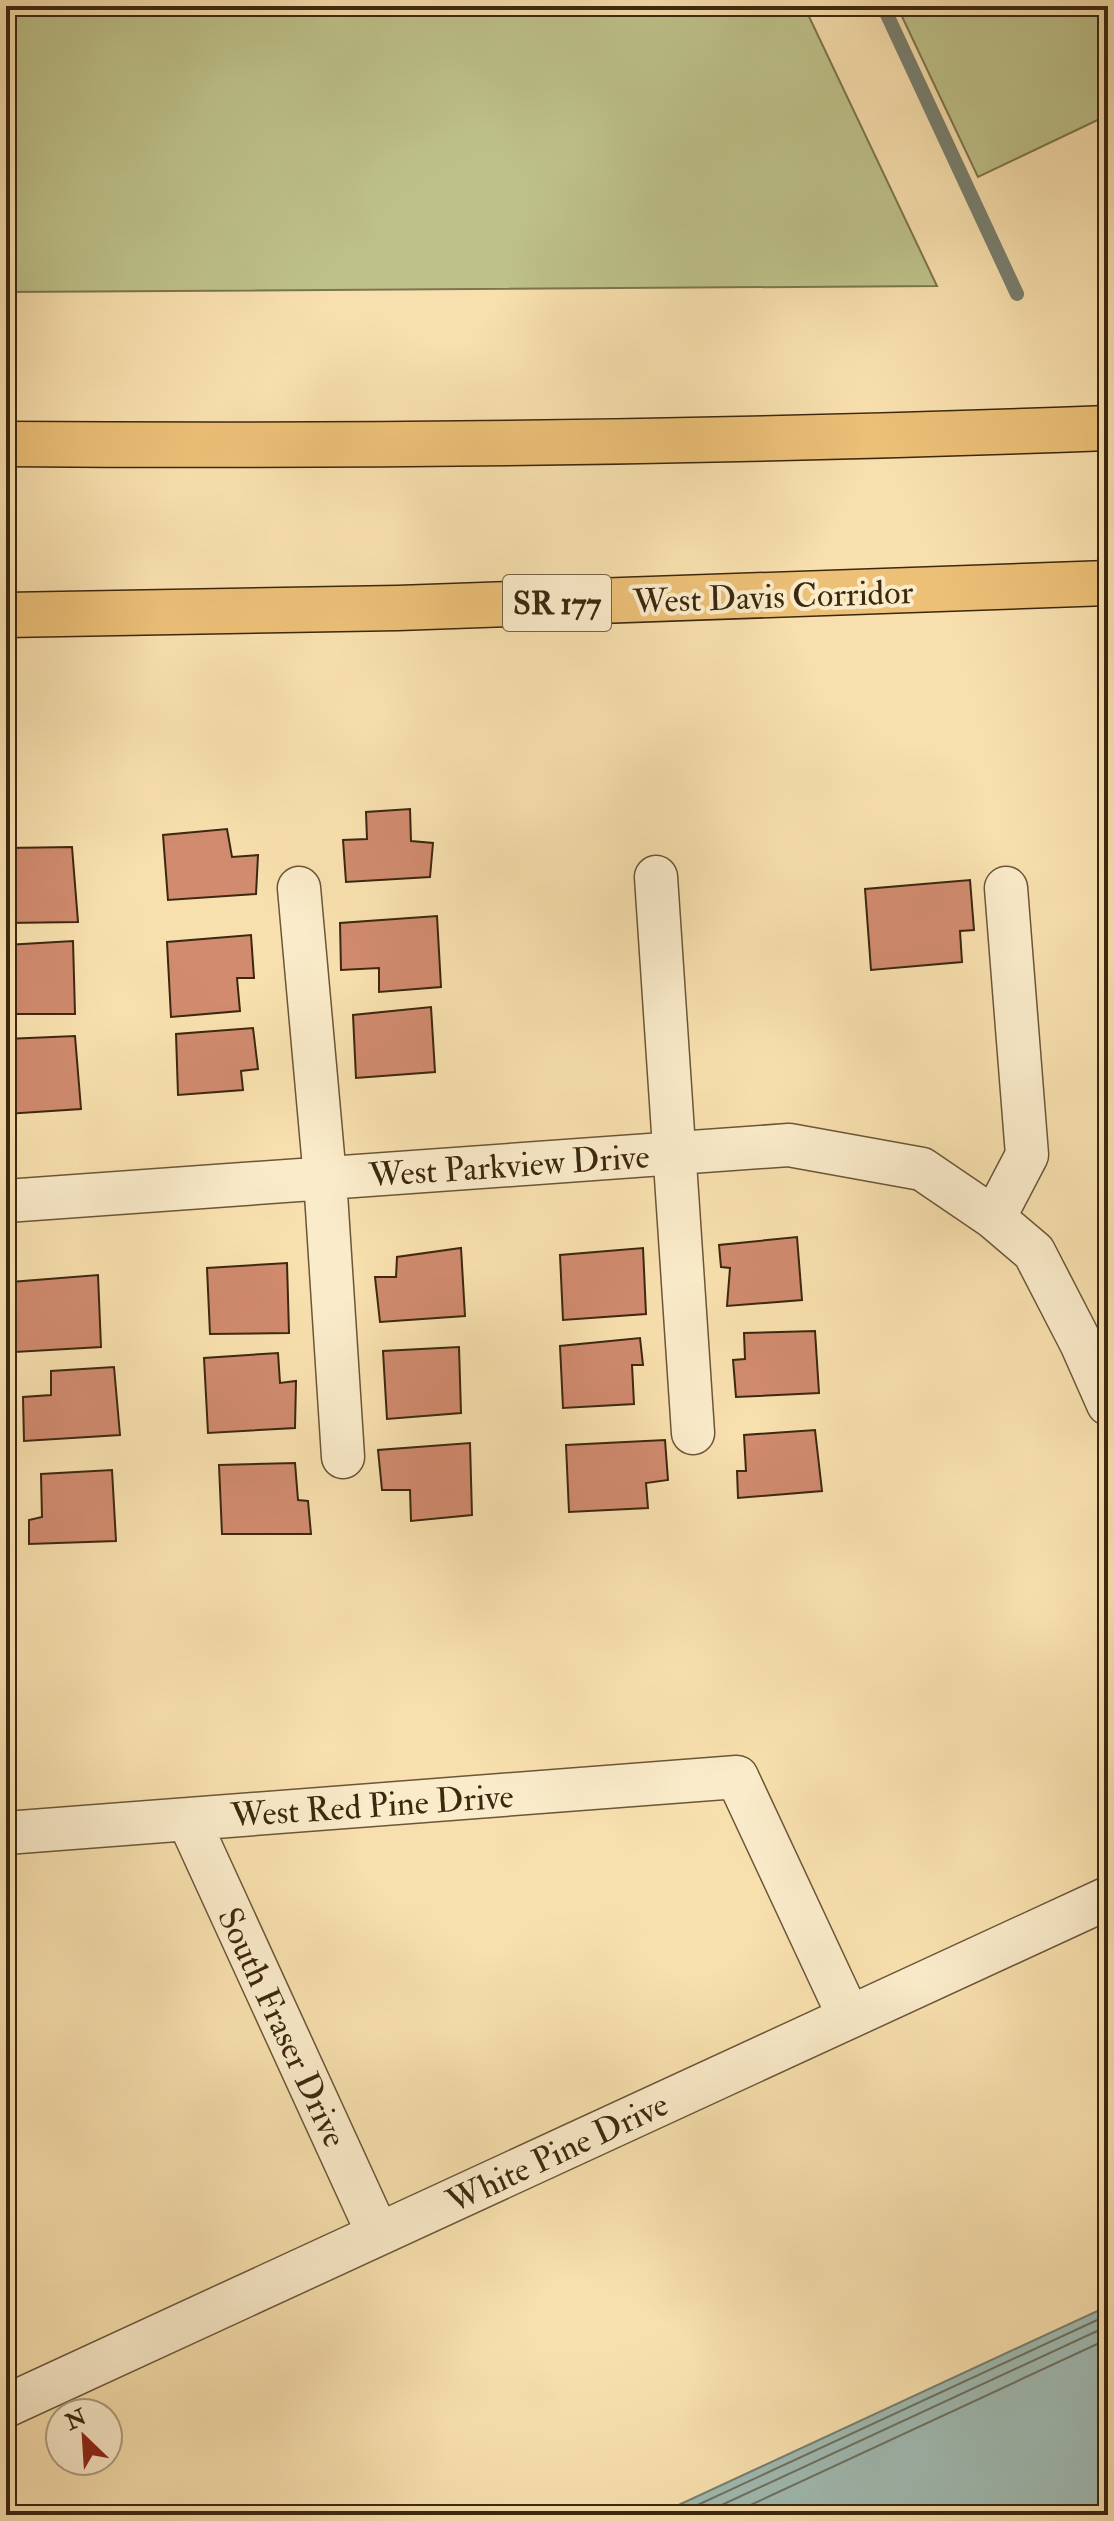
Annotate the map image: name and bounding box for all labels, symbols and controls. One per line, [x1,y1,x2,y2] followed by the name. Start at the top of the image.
[631,571,914,624] street label: West Davis Corridor
[503,575,611,631] road number: SR 177
[366,1135,651,1198] street label: West Parkview Drive
[228,1775,515,1838] street label: West Red Pine Drive
[207,1901,356,2154] street label: South Fraser Drive
[439,2083,675,2224] street label: White Pine Drive
[44,2397,124,2477] north arrow
[60,2403,91,2437] text: N

